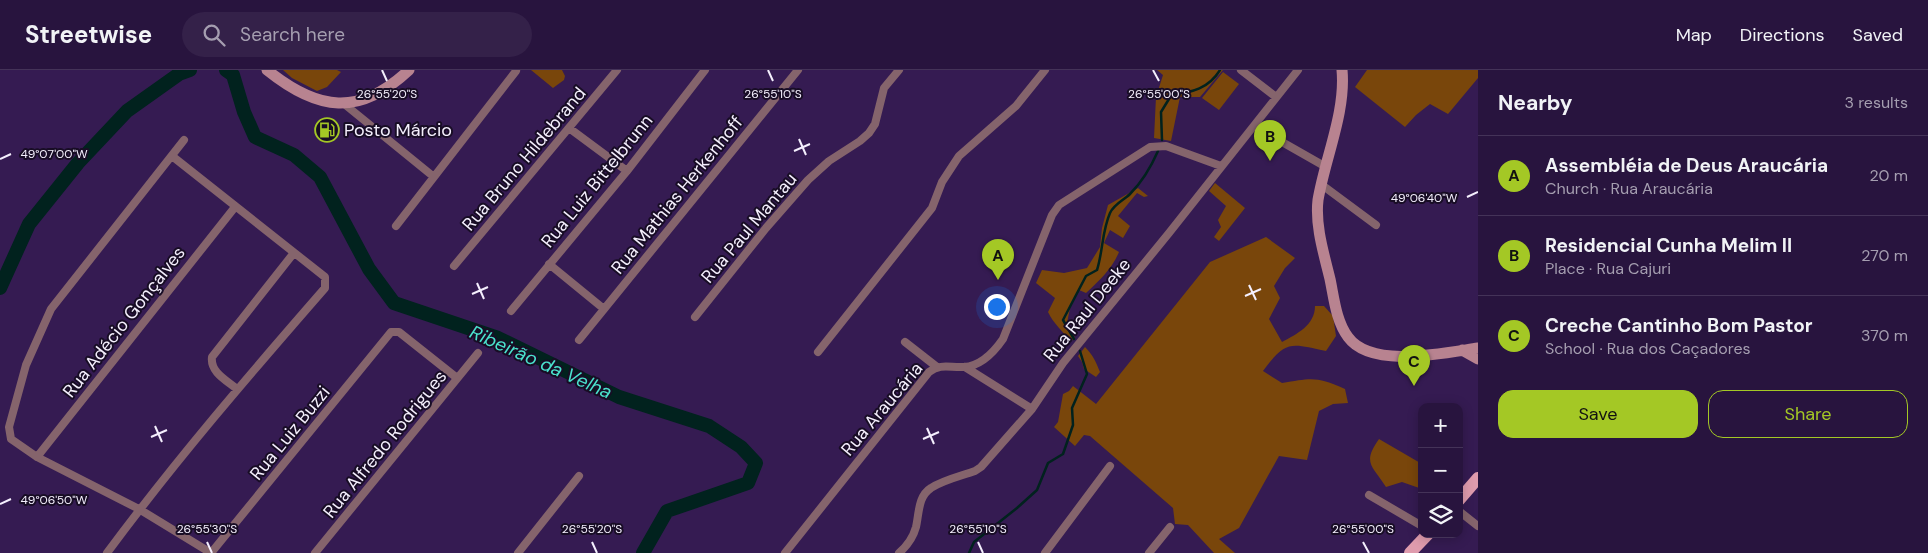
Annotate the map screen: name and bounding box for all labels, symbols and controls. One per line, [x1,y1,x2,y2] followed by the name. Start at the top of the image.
[182,12,532,57] search box
[25,19,152,50] text: Streetwise
[200,21,228,49] icon: search
[240,22,345,47] text: Search here
[1676,23,1712,47] text: Map
[1740,23,1825,47] text: Directions
[1853,23,1903,47] text: Saved
[457,82,591,236] street label: Rua Bruno Hildebrand
[357,86,417,102] text: 26°55'20"S
[744,86,802,102] text: 26°55'10"S
[1128,86,1190,102] text: 26°55'00"S
[1498,89,1572,117] text: Nearby
[1845,92,1908,113] text: 3 results
[536,109,658,253] street label: Rua Luiz Bittelbrunn
[606,111,748,279] street label: Rua Mathias Herkenhoff
[314,117,340,143] fuel station icon: Posto Márcio
[344,118,452,142] place label: Posto Márcio
[1254,120,1286,161] pin: B
[20,146,88,162] text: 49°07'00"W
[1545,153,1828,178] text: Assembléia de Deus Araucária
[1508,165,1520,186] text: A
[1869,165,1908,186] text: 20 m
[696,168,802,288] street label: Rua Paul Mantau
[1545,178,1713,199] text: Church · Rua Araucária
[1391,190,1458,206] text: 49°06'40"W
[1545,233,1792,258] text: Residencial Cunha Melim II
[982,239,1014,280] pin: A
[57,241,191,403] street label: Rua Adécio Gonçalves
[1509,245,1519,266] text: B
[1861,245,1908,266] text: 270 m
[1038,253,1136,367] street label: Rua Raul Deeke
[1545,258,1671,279] text: Place · Rua Cajuri
[984,294,1010,320] your location
[1545,313,1813,338] text: Creche Cantinho Bom Pastor
[466,319,616,405] water label: Ribeirão da Velha
[1508,325,1520,346] text: C
[1861,325,1908,346] text: 370 m
[1545,338,1751,359] text: School · Rua dos Caçadores
[1398,345,1430,386] pin: C
[836,357,928,461] street label: Rua Araucária
[318,365,452,523] street label: Rua Alfredo Rodrigues
[245,381,335,485] street label: Rua Luiz Buzzi
[1498,390,1698,438] button: Save
[1708,390,1908,438] button: Share
[1418,403,1463,538] map controls
[1418,403,1463,448] button: +
[1418,448,1463,493] button: −
[21,492,88,508] text: 49°06'50"W
[1418,493,1463,538] button: layers
[177,521,237,537] text: 26°55'30"S
[562,521,622,537] text: 26°55'20"S
[949,521,1007,537] text: 26°55'10"S
[1332,521,1394,537] text: 26°55'00"S

